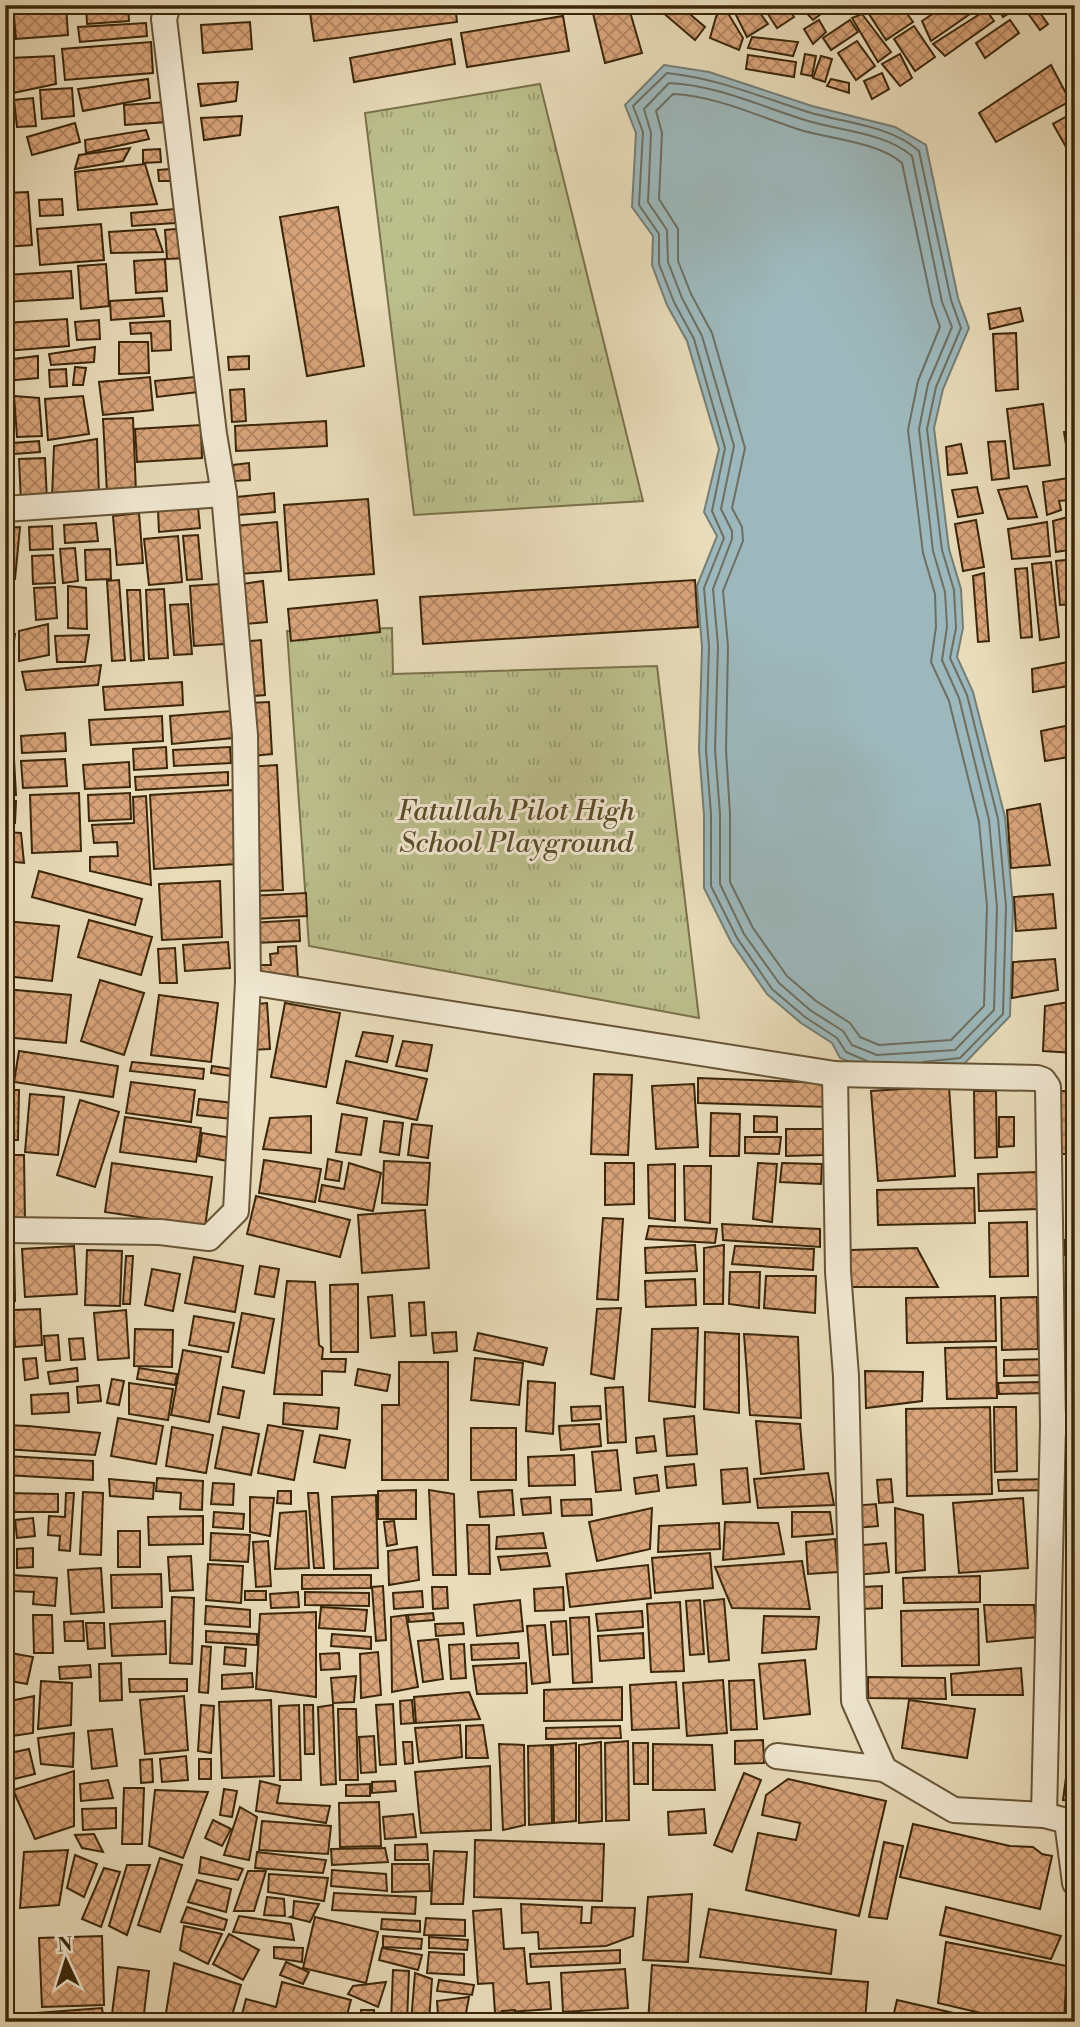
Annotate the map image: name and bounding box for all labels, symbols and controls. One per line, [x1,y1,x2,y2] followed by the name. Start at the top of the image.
[397,794,635,861] park label: Fatullah Pilot High School Playground
[32,1926,102,1996] north arrow
[57,1933,73,1958] text: N

